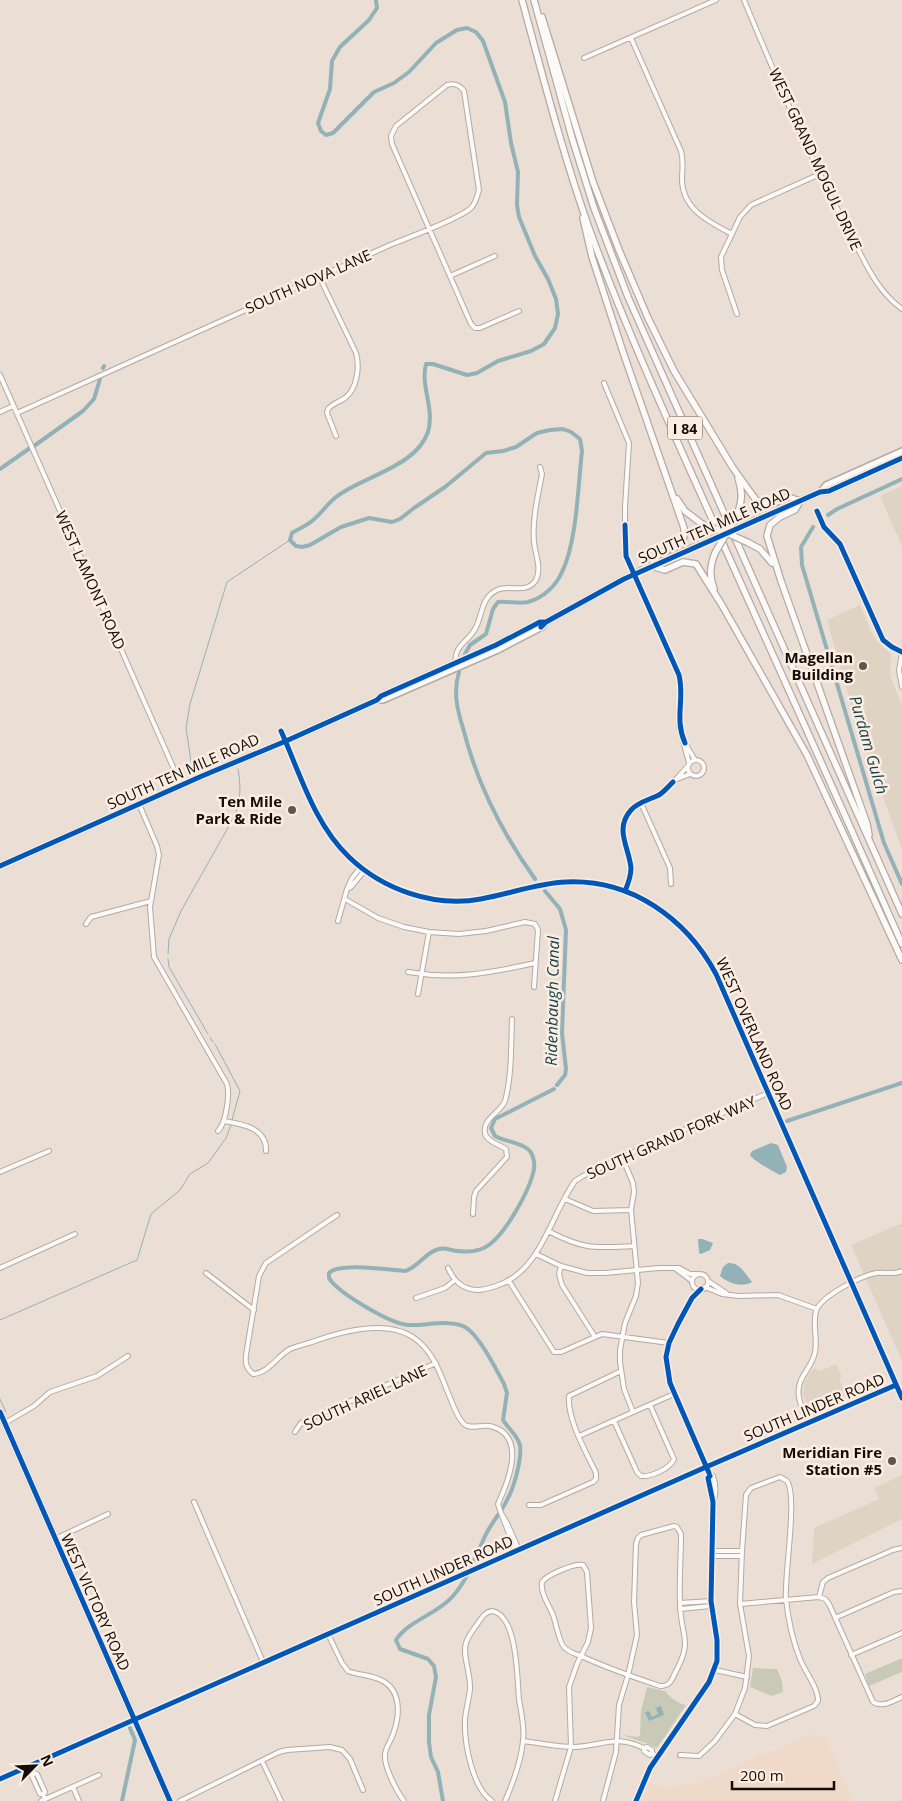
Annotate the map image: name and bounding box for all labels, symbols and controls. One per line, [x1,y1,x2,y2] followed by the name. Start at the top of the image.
[765,65,867,253] street label: WEST GRAND MOGUL DRIVE
[242,244,374,318] street label: SOUTH NOVA LANE
[668,416,702,439] road number: I 84
[635,482,793,568] street label: SOUTH TEN MILE ROAD
[51,508,131,652] street label: WEST LAMONT ROAD
[784,647,854,684] place label: Magellan Building
[857,660,869,672] marker: Magellan Building
[844,693,894,797] water label: Purdam Gulch
[104,728,262,814] street label: SOUTH TEN MILE ROAD
[196,791,282,828] place label: Ten Mile Park & Ride
[286,804,298,816] marker: Ten Mile Park & Ride
[540,935,564,1066] water label: Ridenbaugh Canal
[712,954,798,1114] street label: WEST OVERLAND ROAD
[583,1090,759,1183] street label: SOUTH GRAND FORK WAY
[300,1360,430,1434] street label: SOUTH ARIEL LANE
[741,1368,887,1446] street label: SOUTH LINDER ROAD
[782,1442,882,1479] place label: Meridian Fire Station #5
[886,1455,898,1467] marker: Meridian Fire Station #5
[57,1530,135,1674] street label: WEST VICTORY ROAD
[370,1530,516,1610] street label: SOUTH LINDER ROAD
[10,1741,60,1791] north arrow
[36,1751,58,1770] text: N
[732,1758,834,1790] scale bar
[740,1765,784,1785] text: 200 m

